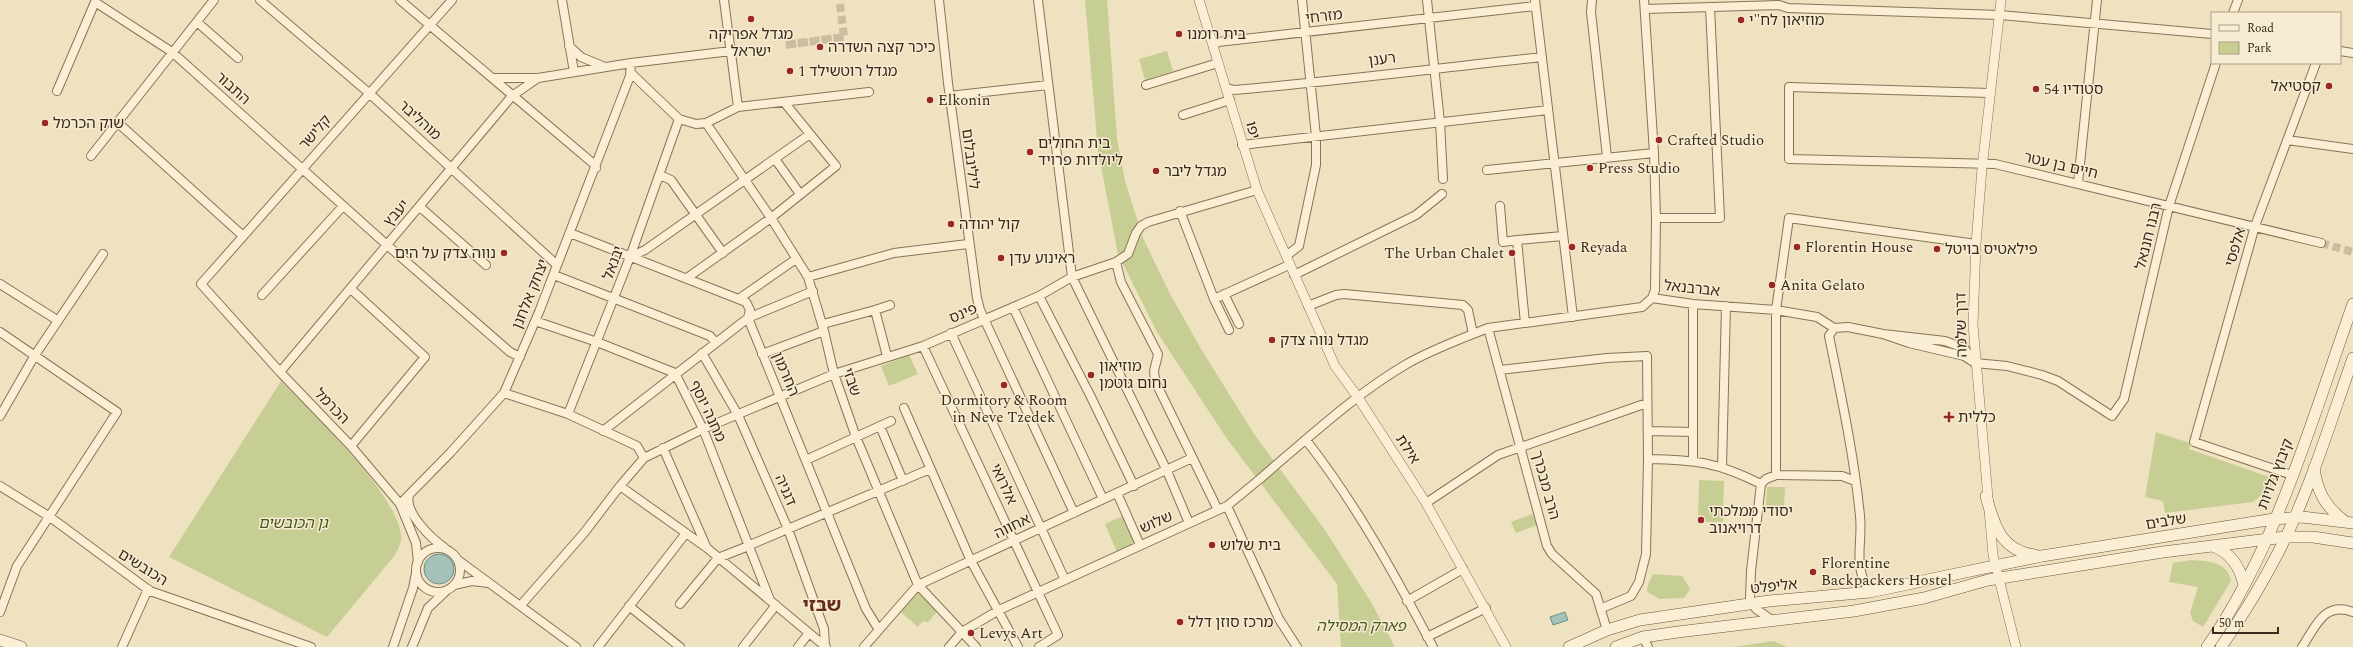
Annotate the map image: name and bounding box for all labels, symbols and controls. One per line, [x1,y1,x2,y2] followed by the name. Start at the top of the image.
[1304,3,1344,30] street label: מזרחי
[1749,9,1825,32] place label: מוזיאון לח"י
[2211,12,2341,64] legend
[746,14,756,24] marker: מגדל אפריקה ישראל
[1736,15,1746,25] marker: מוזיאון לח"י
[2247,19,2274,38] text: Road
[709,23,793,63] place label: מגדל אפריקה ישראל
[1187,23,1247,46] place label: בית רומנו
[1174,29,1184,39] marker: בית רומנו
[828,36,936,59] place label: כיכר קצה השדרה
[2247,39,2272,58] text: Park
[815,42,825,52] marker: כיכר קצה השדרה
[1367,46,1397,73] street label: רענן
[798,60,898,83] place label: מגדל רוטשילד 1
[210,66,255,110] street label: התבור
[785,66,795,76] marker: מגדל רוטשילד 1
[2271,75,2321,98] place label: קסטיאל
[2044,78,2103,101] place label: סטודיו 54
[2324,81,2334,91] marker: קסטיאל
[2031,84,2041,94] marker: סטודיו 54
[938,89,991,112] place label: Elkonin
[393,95,446,146] street label: מוהליבר
[925,95,935,105] marker: Elkonin
[293,110,337,155] street label: קלישר
[53,112,124,135] place label: שוק הכרמל
[40,118,50,128] marker: שוק הכרמל
[1239,119,1266,142] street label: יפו
[955,127,986,191] street label: לילינבלום
[1667,129,1764,152] place label: Crafted Studio
[1038,132,1123,172] place label: בית החולים ליולדות פרויד
[1654,135,1664,145] marker: Crafted Studio
[2021,146,2100,185] street label: חיים בן עטר
[1025,147,1035,157] marker: בית החולים ליולדות פרויד
[1598,157,1680,180] place label: Press Studio
[1164,160,1227,183] place label: מגדל ליבר
[1585,163,1595,173] marker: Press Studio
[1151,166,1161,176] marker: מגדל ליבר
[378,195,415,232] street label: יעבץ
[2129,200,2168,272] street label: רבנו חננאל
[959,213,1020,236] place label: קול יהודה
[946,219,956,229] marker: קול יהודה
[2219,225,2252,270] street label: אלפסי
[1580,236,1628,259] place label: Reyada
[1805,236,1913,259] place label: Florentin House
[1945,238,2038,261] place label: פילאטיס בויטל
[395,242,496,265] place label: נווה צדק על הים
[1384,242,1504,265] place label: The Urban Chalet
[1567,242,1577,252] marker: Reyada
[1792,242,1802,252] marker: Florentin House
[596,243,630,284] street label: יבנאל
[1932,244,1942,254] marker: פילאטיס בויטל
[1009,247,1075,270] place label: ראינוע עדן
[499,248,509,258] marker: נווה צדק על הים
[1507,248,1517,258] marker: The Urban Chalet
[996,253,1006,263] marker: ראינוע עדן
[506,256,555,333] street label: יצחק אלחנן
[1663,274,1721,303] street label: אברבנאל
[1780,274,1865,297] place label: Anita Gelato
[1767,280,1777,290] marker: Anita Gelato
[1949,292,1974,358] street label: דרך שלמה
[945,297,981,330] street label: פינס
[1280,329,1369,352] place label: מגדל נווה צדק
[1267,335,1277,345] marker: מגדל נווה צדק
[766,348,805,400] street label: החרמון
[1099,355,1167,395] place label: מוזיאון נחום גוטמן
[836,365,867,399] street label: שבזי
[1086,370,1096,380] marker: מוזיאון נחום גוטמן
[683,376,732,446] street label: מחנה יוסף
[999,380,1009,390] marker: Dormitory & Room in Neve Tzedek
[309,383,355,430] street label: הכרמל
[941,389,1067,429] place label: Dormitory & Room in Neve Tzedek
[1958,406,1996,429] place label: כללית
[1943,411,1955,423] marker: כללית
[1389,430,1426,469] street label: אילת
[2251,435,2300,513] street label: קיבוץ גלויות
[1525,448,1566,522] street label: הרב מבכרך
[984,460,1023,509] street label: אלרואי
[769,471,803,510] street label: דגניה
[1709,500,1793,540] place label: יסודי ממלכתי דרויאנוב
[1136,505,1177,540] street label: שלוש
[2144,507,2188,536] street label: שלבים
[990,508,1034,545] street label: אחווה
[258,512,329,535] park label: גן הכובשים
[1696,515,1706,525] marker: יסודי ממלכתי דרויאנוב
[1220,534,1281,557] place label: בית שלוש
[1207,540,1217,550] marker: בית שלוש
[113,543,172,592] street label: הכובשים
[1821,552,1952,592] place label: Florentine Backpackers Hostel
[1808,567,1818,577] marker: Florentine Backpackers Hostel
[1749,573,1799,600] street label: אליפלט
[802,591,842,620] district label: שבזי
[2213,609,2278,635] scale bar
[1188,611,1274,634] place label: מרכז סוזן דלל
[2219,614,2244,633] text: 50 m
[1316,615,1407,638] park label: פארק המסילה
[1175,617,1185,627] marker: מרכז סוזן דלל
[979,622,1043,645] place label: Levys Art
[966,628,976,638] marker: Levys Art

